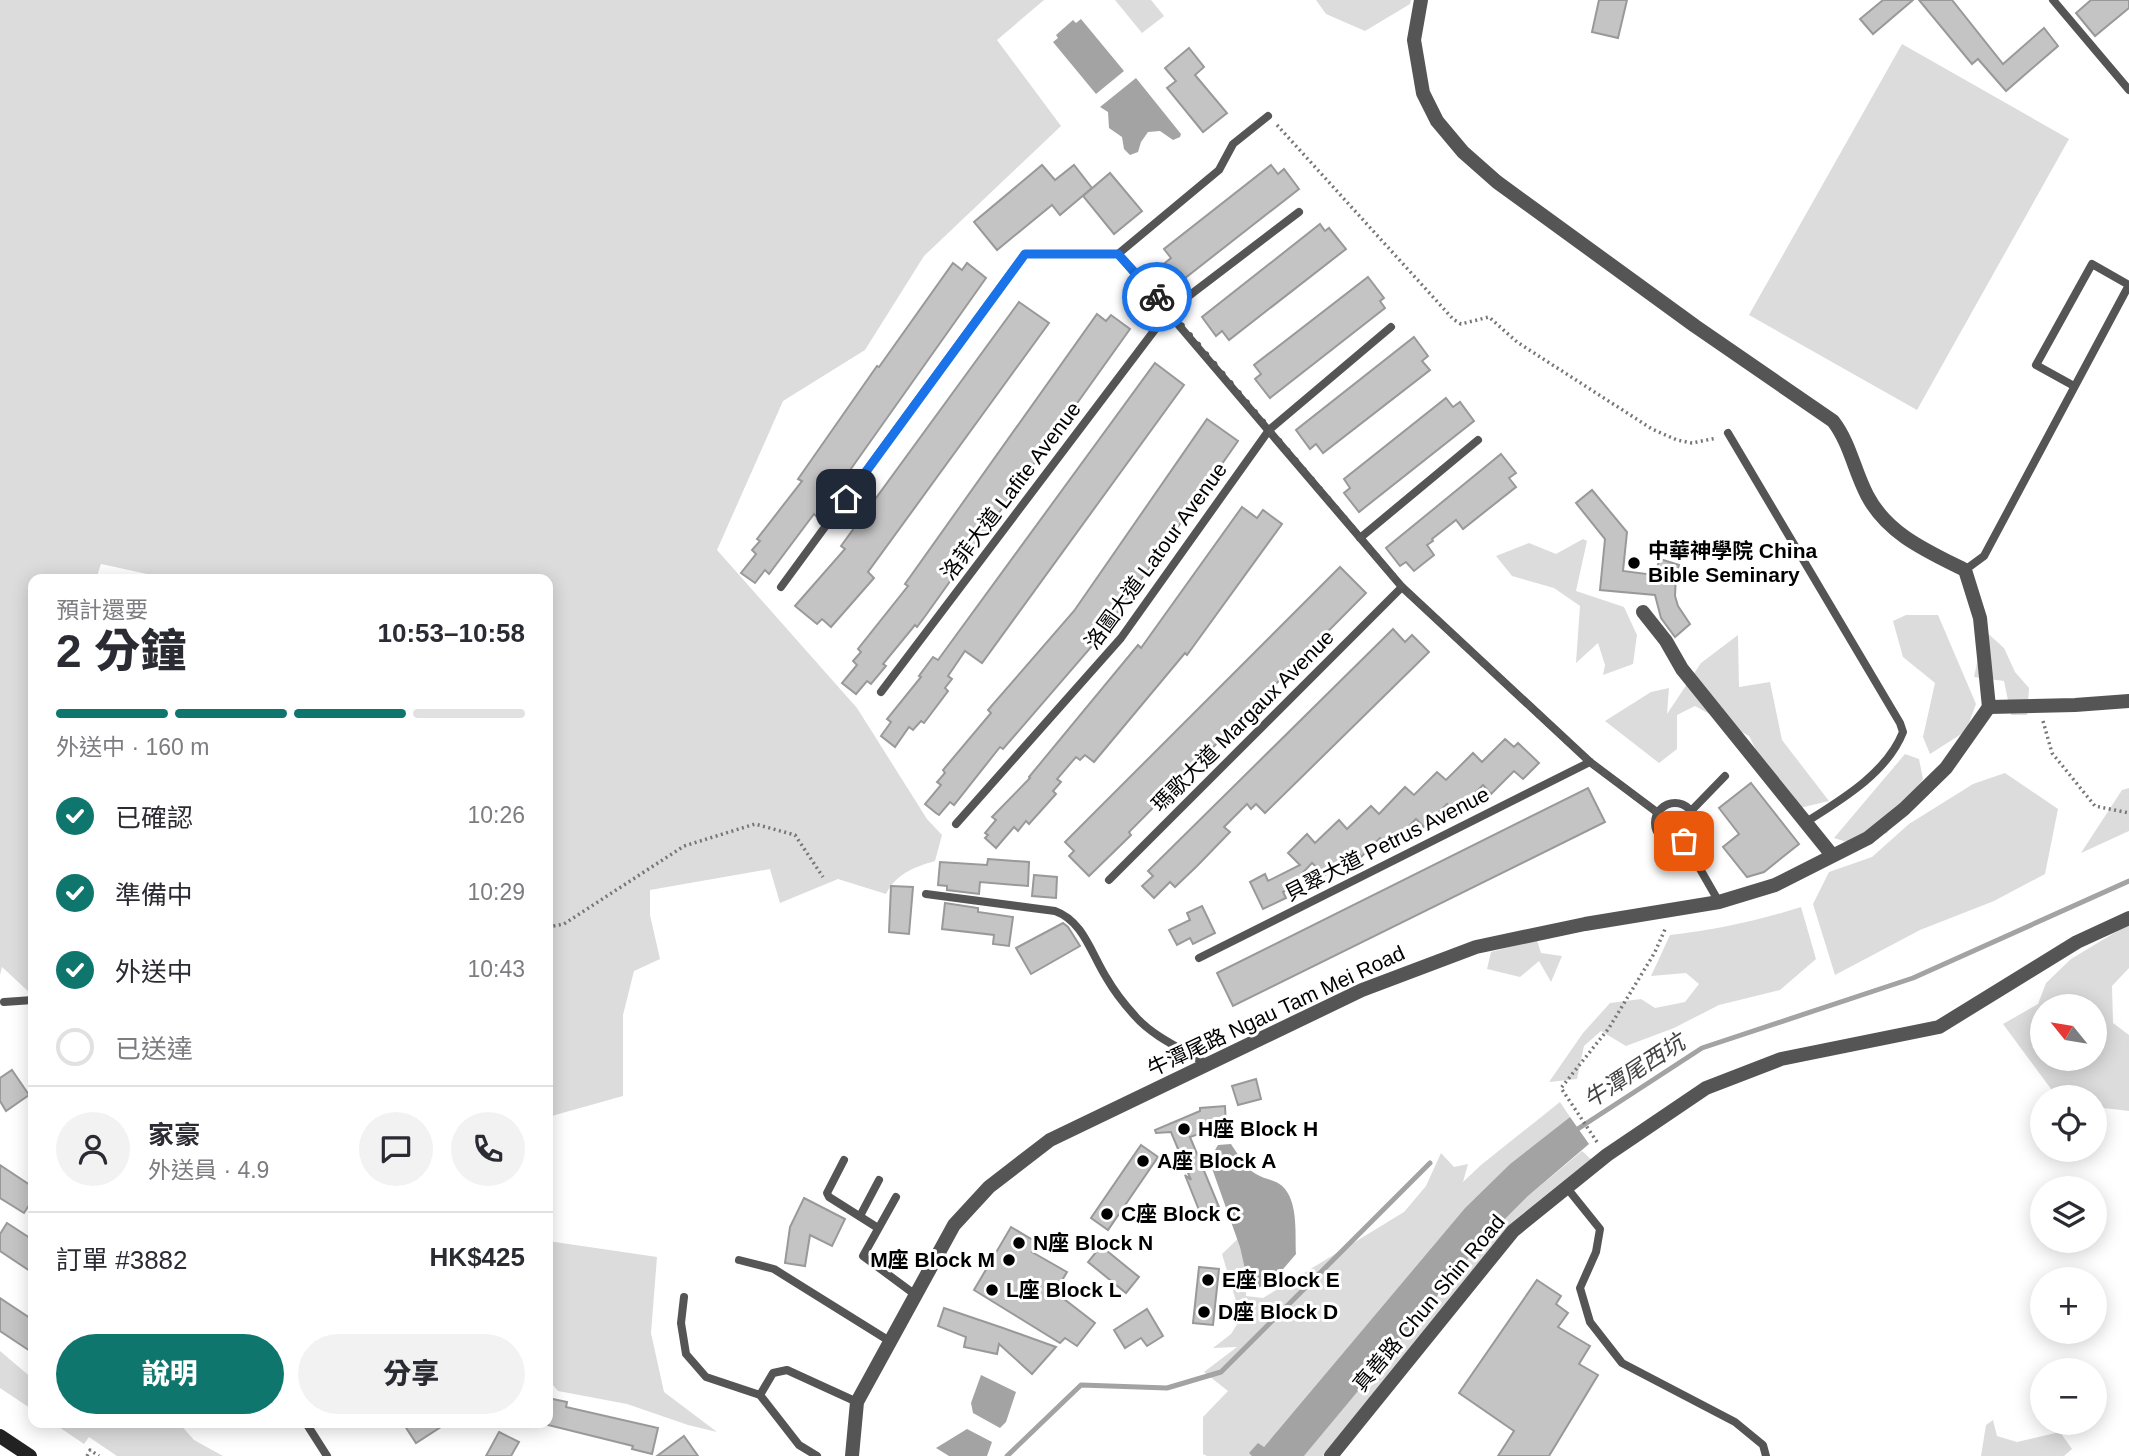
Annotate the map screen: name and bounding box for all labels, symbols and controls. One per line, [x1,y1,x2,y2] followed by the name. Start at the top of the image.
[1122,262,1192,332] courier
[1138,278,1176,316] icon: bike
[936,397,1085,584] street label: 洛菲大道 Lafite Avenue
[1080,458,1231,653] street label: 洛圖大道 Latour Avenue
[816,469,876,529] pin
[827,480,865,518] icon: home
[1648,539,1817,586] place label: 中華神學院 China Bible Seminary
[1626,555,1642,571] marker: 中華神學院 China Bible Seminary
[56,597,148,623] text: 預計還要
[378,618,525,648] text: 10:53–10:58
[56,625,186,677] text: 2 分鐘
[1147,625,1338,816] street label: 瑪歌大道 Margaux Avenue
[56,734,209,760] text: 外送中 · 160 m
[1281,782,1493,905] street label: 貝翠大道 Petrus Avenue
[56,797,94,835] icon: check
[467,802,525,828] text: 10:26
[115,803,193,833] text: 已確認
[1654,811,1714,871] pin
[1665,822,1703,860] icon: bag
[56,874,94,912] icon: check
[467,879,525,905] text: 10:29
[115,880,193,910] text: 準備中
[1144,941,1408,1080] street label: 牛潭尾路 Ngau Tam Mei Road
[56,951,94,989] icon: check
[467,956,525,982] text: 10:43
[115,957,193,987] text: 外送中
[2030,994,2107,1071] north arrow
[2030,994,2107,1435] map controls
[1579,1027,1692,1113] water label: 牛潭尾西坑
[115,1034,193,1064] text: 已送達
[2030,1085,2107,1162] button: locate
[56,1112,130,1186] button: person
[359,1112,433,1186] button: chat
[451,1112,525,1186] button: phone
[1198,1117,1318,1140] place label: H座 Block H
[148,1120,200,1150] text: 家豪
[1176,1121,1192,1137] marker: H座 Block H
[1157,1149,1276,1172] place label: A座 Block A
[1135,1153,1151,1169] marker: A座 Block A
[148,1157,269,1183] text: 外送員 · 4.9
[2030,1176,2107,1253] button: layers
[1121,1202,1241,1225] place label: C座 Block C
[1099,1206,1115,1222] marker: C座 Block C
[1348,1210,1509,1395] street label: 真善路 Chun Shin Road
[1033,1231,1153,1254] place label: N座 Block N
[1011,1235,1027,1251] marker: N座 Block N
[430,1242,525,1272] text: HK$425
[56,1245,188,1275] text: 訂單 #3882
[870,1248,995,1271] place label: M座 Block M
[1001,1252,1017,1268] marker: M座 Block M
[2030,1267,2107,1344] button: +
[1222,1268,1340,1291] place label: E座 Block E
[1200,1272,1216,1288] marker: E座 Block E
[1006,1278,1122,1301] place label: L座 Block L
[984,1282,1000,1298] marker: L座 Block L
[1218,1300,1338,1323] place label: D座 Block D
[1196,1304,1212,1320] marker: D座 Block D
[56,1334,284,1414] button: 說明
[298,1334,525,1414] button: 分享
[2030,1358,2107,1435] button: −

